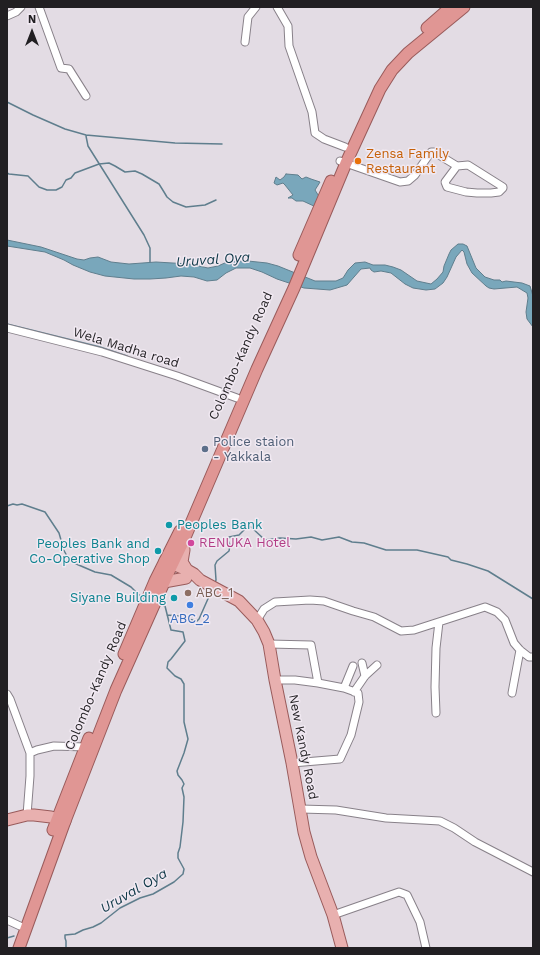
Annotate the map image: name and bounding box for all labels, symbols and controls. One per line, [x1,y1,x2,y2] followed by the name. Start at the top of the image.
[12,12,52,52] north arrow
[28,13,36,26] text: N
[366,146,449,177] place label: Zensa Family Restaurant
[353,156,363,166] marker: Zensa Family Restaurant
[175,249,251,271] water label: Uruval Oya
[206,290,276,422] street label: Colombo-Kandy Road
[71,324,181,372] street label: Wela Madha road
[213,434,294,465] place label: Police staion - Yakkala
[200,444,210,454] marker: Police staion - Yakkala
[177,517,262,533] place label: Peoples Bank
[164,520,174,530] marker: Peoples Bank
[199,535,290,551] place label: RENUKA Hotel
[29,536,150,567] place label: Peoples Bank and Co-Operative Shop
[186,538,196,548] marker: RENUKA Hotel
[153,546,163,556] marker: Peoples Bank and Co-Operative Shop
[196,585,233,601] place label: ABC_1
[183,588,193,598] marker: ABC_1
[70,590,166,606] place label: Siyane Building
[169,593,179,603] marker: Siyane Building
[185,600,195,610] marker: ABC_2
[170,611,210,627] place label: ABC_2
[62,619,130,753] street label: Colombo-Kandy Road
[285,693,321,801] street label: New Kandy Road
[98,865,170,917] water label: Uruval Oya

